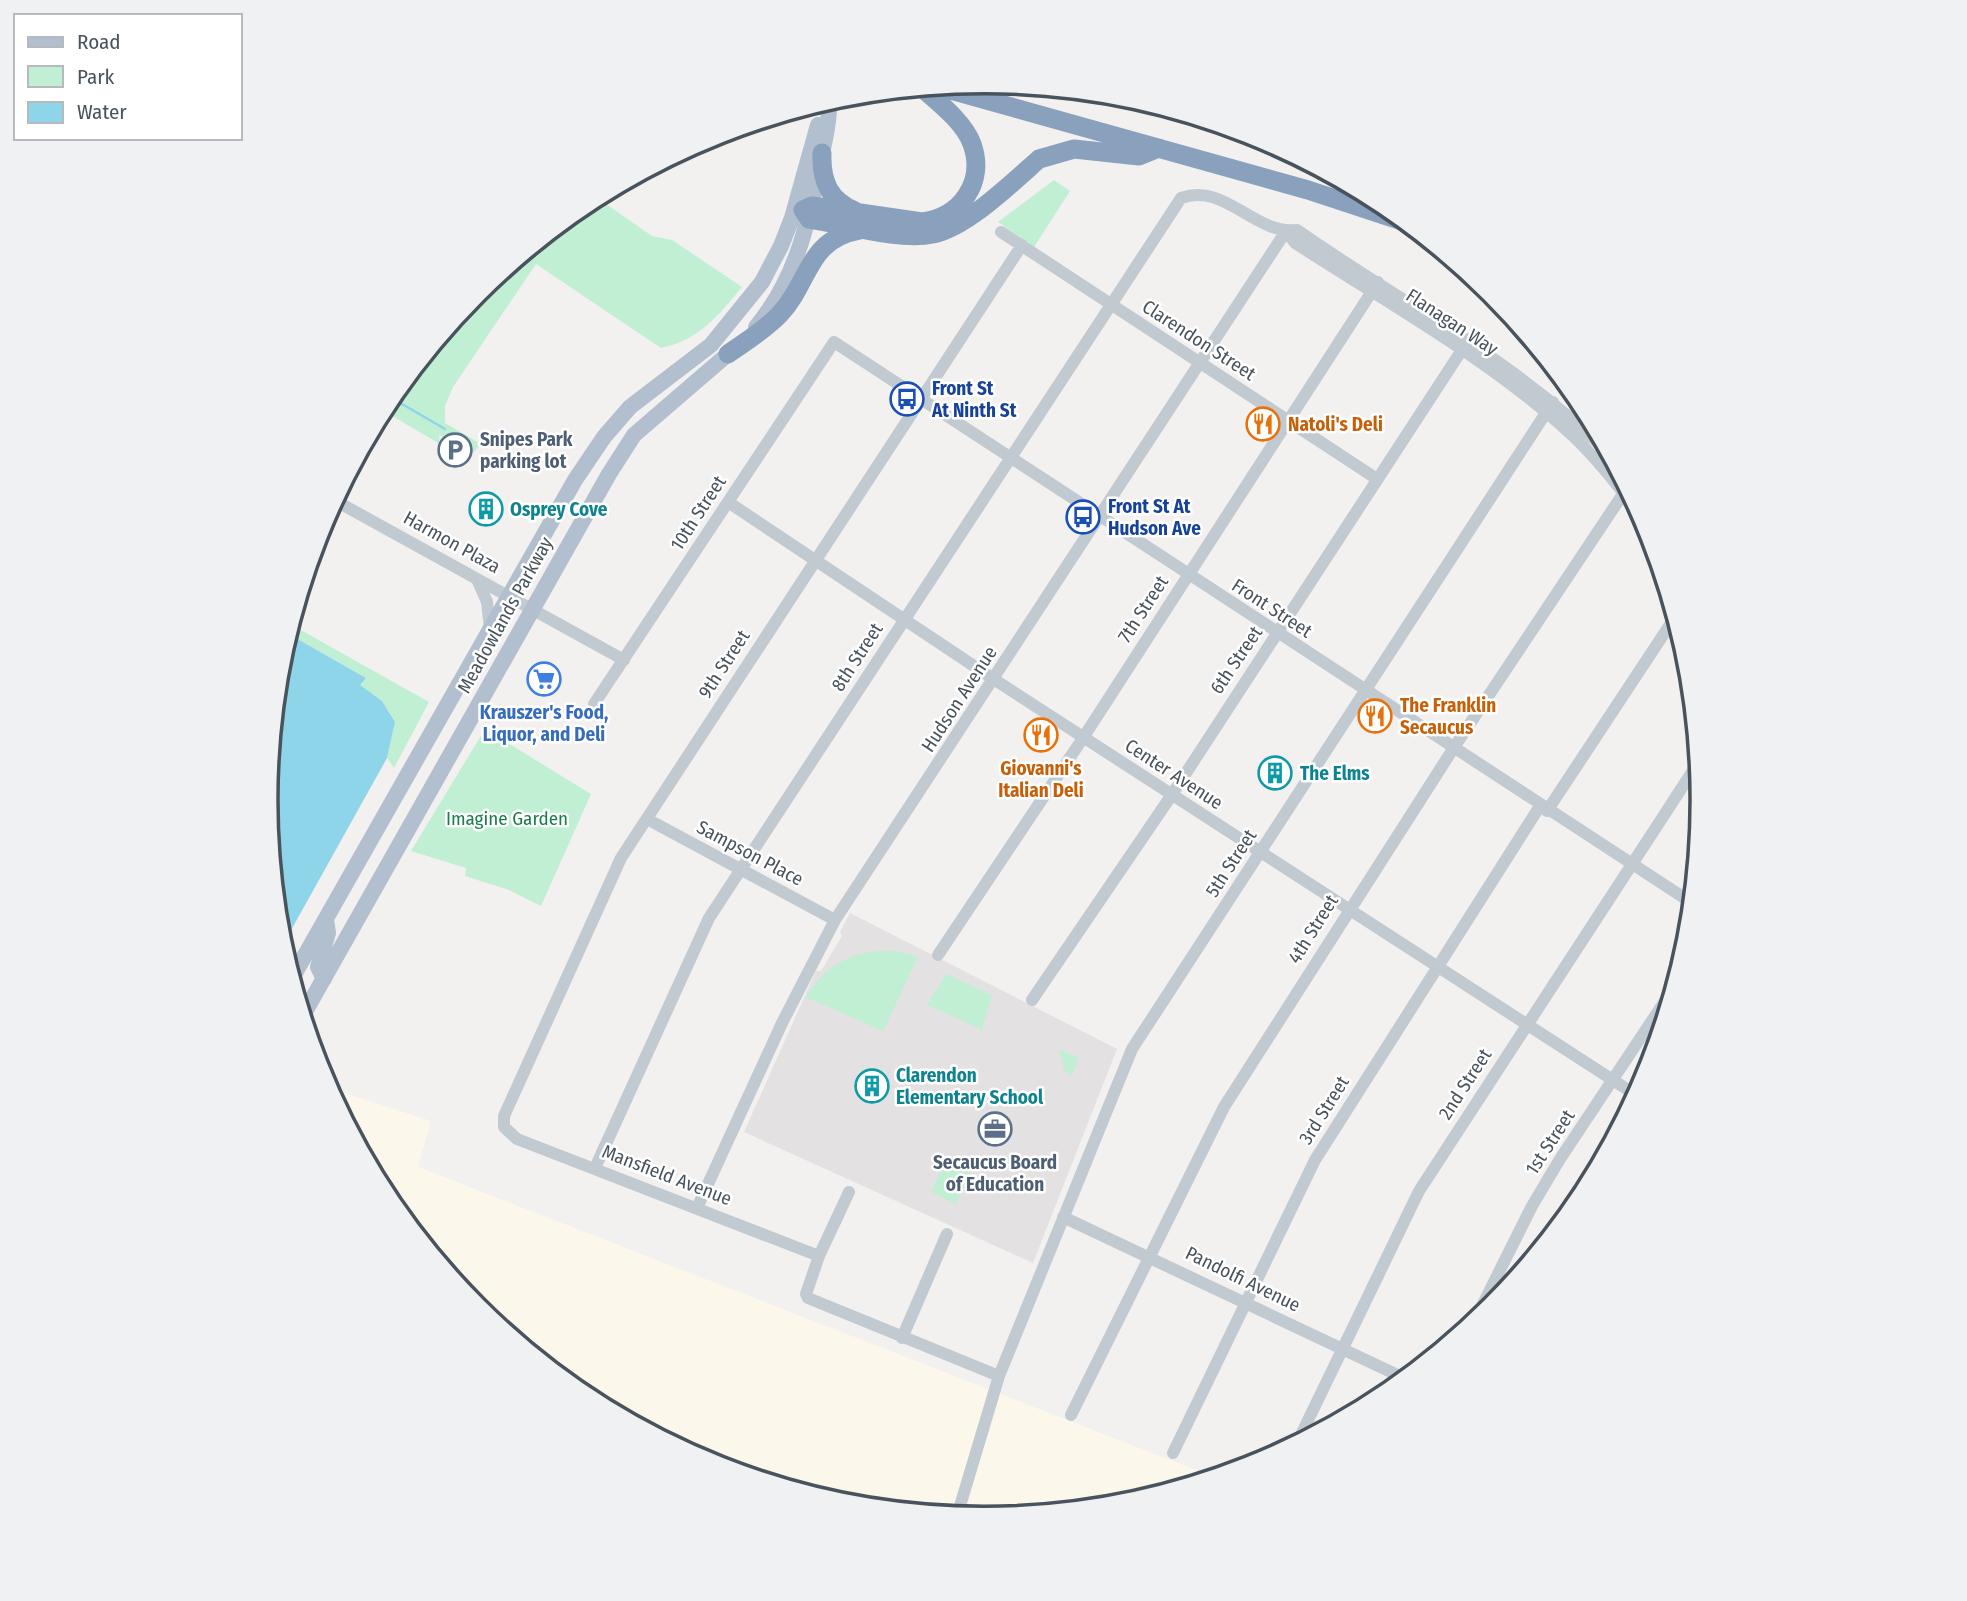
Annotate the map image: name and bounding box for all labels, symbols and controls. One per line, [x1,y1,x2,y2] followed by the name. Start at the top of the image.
[14,14,242,140] legend
[77,29,121,55] text: Road
[77,64,115,90] text: Park
[77,99,127,125] text: Water
[1402,284,1503,361] street label: Flanagan Way
[1138,295,1261,386] street label: Clarendon Street
[931,377,1017,422] place label: Front St At Ninth St
[888,380,926,418] bus stop icon: Front St At Ninth St
[1244,405,1282,443] restaurant icon: Natoli's Deli
[1288,413,1383,436] place label: Natoli's Deli
[480,428,573,473] place label: Snipes Park parking lot
[436,431,474,469] parking icon: Snipes Park parking lot
[665,471,731,555] street label: 10th Street
[467,490,505,528] building icon: Osprey Cove
[1108,495,1201,540] place label: Front St At Hudson Ave
[510,498,608,521] place label: Osprey Cove
[1064,498,1102,536] bus stop icon: Front St At Hudson Ave
[400,506,504,578] street label: Harmon Plaza
[452,532,558,697] street label: Meadowlands Parkway
[1113,571,1174,647] street label: 7th Street
[1228,574,1317,643] street label: Front Street
[826,618,888,696] street label: 8th Street
[1205,621,1267,698] street label: 6th Street
[693,625,755,702] street label: 9th Street
[916,642,1002,756] street label: Hudson Avenue
[525,660,563,698] supermarket icon: Krauszer's Food, Liquor, and Deli
[1400,694,1496,739] place label: The Franklin Secaucus
[1356,697,1394,735] restaurant icon: The Franklin Secaucus
[480,701,608,746] place label: Krauszer's Food, Liquor, and Deli
[1022,716,1060,754] restaurant icon: Giovanni's Italian Deli
[1121,734,1227,814] street label: Center Avenue
[1256,754,1294,792] building icon: The Elms
[998,757,1084,802] place label: Giovanni's Italian Deli
[1300,762,1370,785] place label: The Elms
[446,807,568,830] park label: Imagine Garden
[693,815,807,891] street label: Sampson Place
[1201,824,1262,901] street label: 5th Street
[1283,890,1343,968] street label: 4th Street
[1434,1044,1497,1124] street label: 2nd Street
[896,1064,1044,1109] place label: Clarendon Elementary School
[853,1067,891,1105] building icon: Clarendon Elementary School
[1294,1071,1354,1148] street label: 3rd Street
[1520,1105,1580,1179] street label: 1st Street
[976,1110,1014,1148] office icon: Secaucus Board of Education
[599,1140,735,1210] street label: Mansfield Avenue
[933,1151,1057,1196] place label: Secaucus Board of Education
[1182,1241,1304,1317] street label: Pandolfi Avenue

